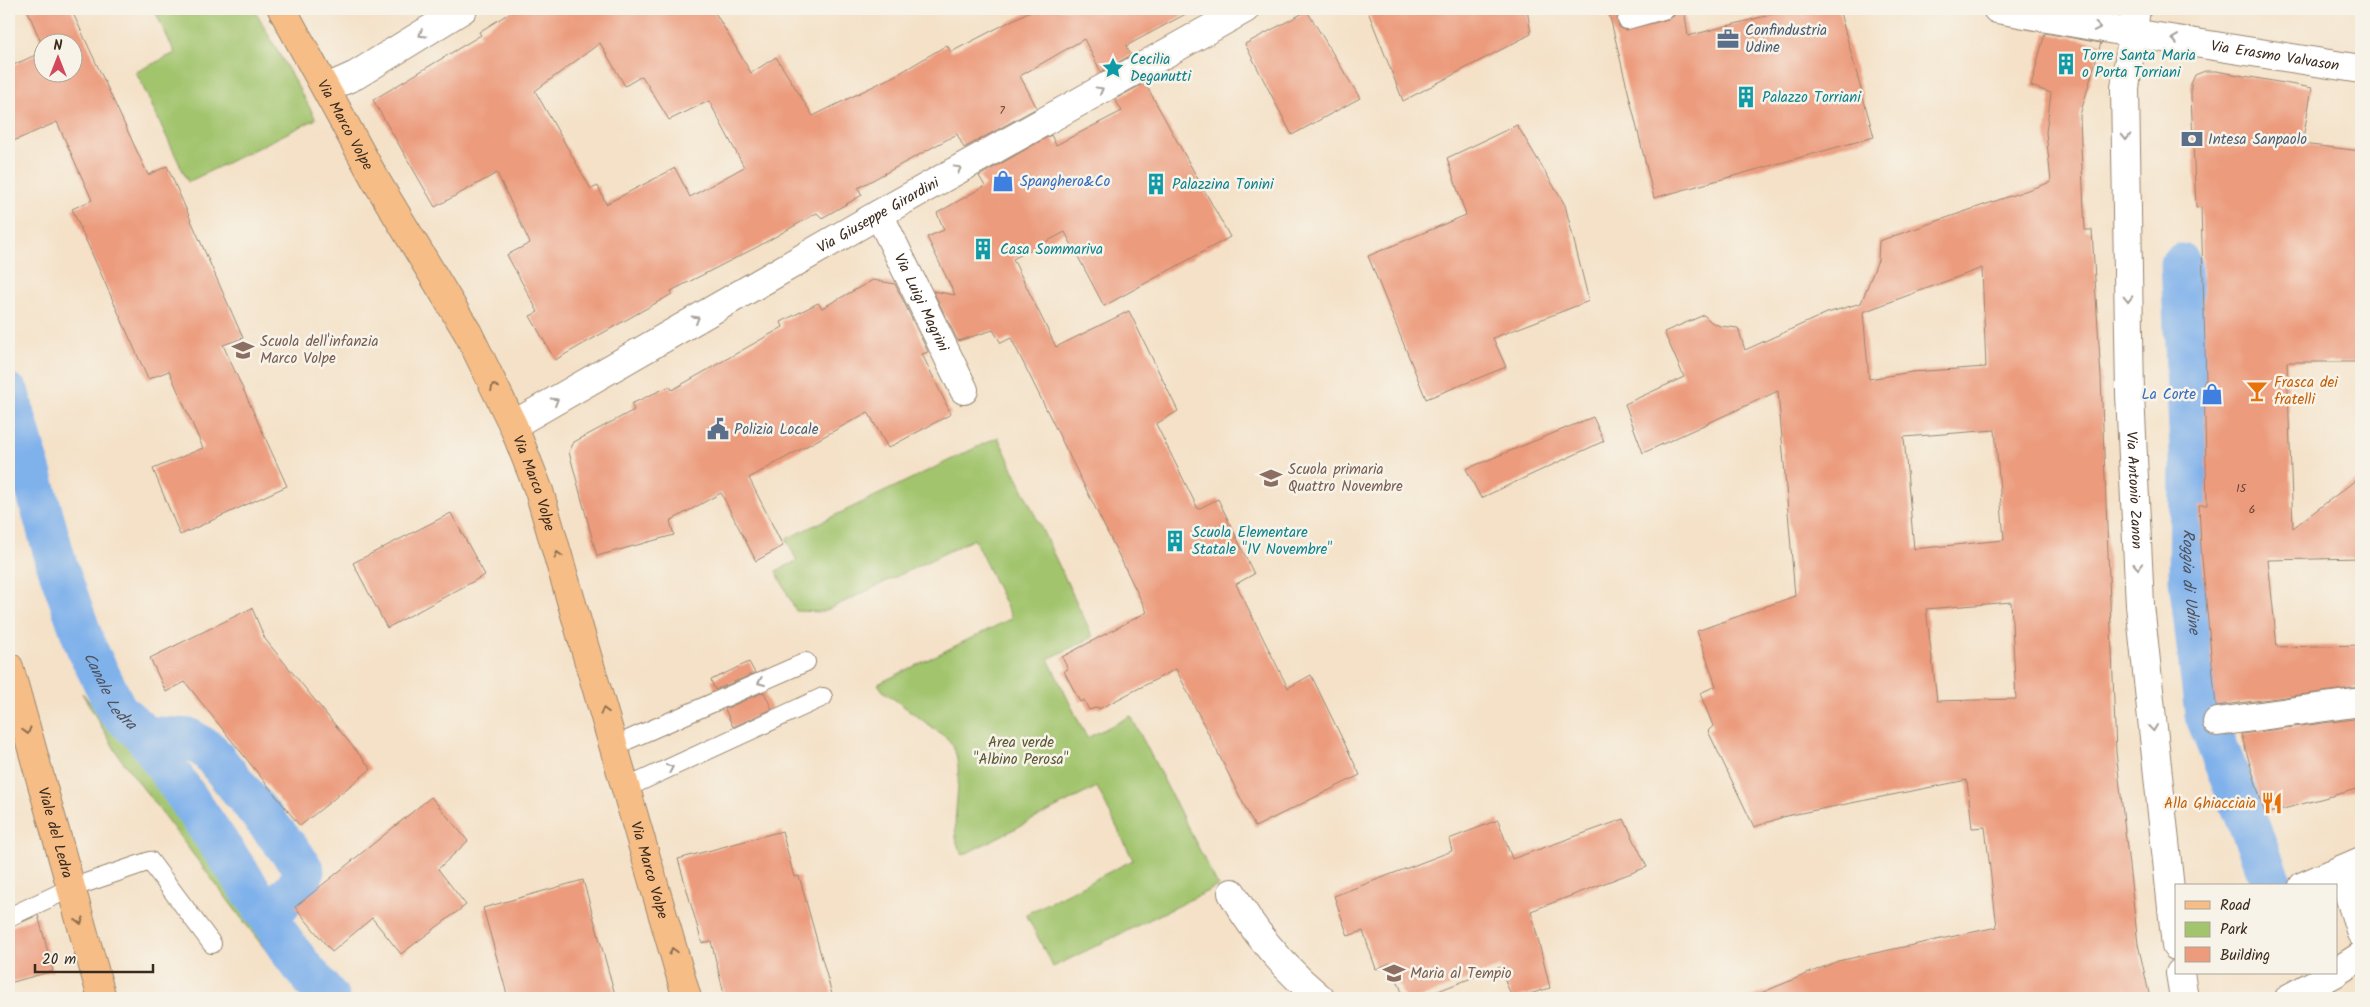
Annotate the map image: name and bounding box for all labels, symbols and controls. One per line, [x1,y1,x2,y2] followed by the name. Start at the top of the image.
[1745,19,1827,60] place label: Confindustria Udine
[2093,21,2101,31] one-way arrow
[1715,26,1741,52] office icon: Confindustria Udine
[418,28,427,38] one-way arrow
[32,32,82,82] north arrow
[2170,34,2178,45] one-way arrow
[54,35,63,57] text: N
[2209,35,2341,78] street label: Via Erasmo Valvason
[2082,44,2196,85] place label: Torre Santa Maria o Porta Torriani
[1130,48,1192,89] place label: Cecilia Deganutti
[2053,51,2079,77] building icon: Torre Santa Maria o Porta Torriani
[1100,55,1126,81] place icon: Cecilia Deganutti
[310,75,379,175] street label: Via Marco Volpe
[1733,84,1759,110] building icon: Palazzo Torriani
[1095,86,1104,96] one-way arrow
[1762,86,1862,110] place label: Palazzo Torriani
[999,101,1005,120] house number: 7
[2179,126,2205,152] bank icon: Intesa Sanpaolo
[2208,128,2307,152] place label: Intesa Sanpaolo
[2121,133,2131,141] one-way arrow
[953,166,962,176] one-way arrow
[990,168,1016,194] shop icon: Spanghero&Co
[1020,170,1110,194] place label: Spanghero&Co
[813,171,945,260] street label: Via Giuseppe Girardini
[1143,171,1169,197] building icon: Palazzina Tonini
[1172,173,1275,197] place label: Palazzina Tonini
[970,236,996,262] building icon: Casa Sommariva
[1000,238,1103,262] place label: Casa Sommariva
[887,250,955,357] street label: Via Luigi Magrini
[2123,296,2133,303] one-way arrow
[690,316,699,326] one-way arrow
[260,330,379,371] place label: Scuola dell'infanzia Marco Volpe
[230,337,256,363] school or university icon: Scuola dell'infanzia Marco Volpe
[2274,371,2339,412] place label: Frasca dei fratelli
[2244,378,2270,404] bar icon: Frasca dei fratelli
[2199,381,2225,407] shop icon: La Corte
[490,383,500,392] one-way arrow
[2141,383,2196,407] place label: La Corte
[549,397,558,407] one-way arrow
[705,416,731,442] public building icon: Polizia Locale
[734,418,819,442] place label: Polizia Locale
[2119,431,2148,550] street label: Via Antonio Zanon
[505,432,561,534] street label: Via Marco Volpe
[1288,458,1403,499] place label: Scuola primaria Quattro Novembre
[1258,465,1284,491] school or university icon: Scuola primaria Quattro Novembre
[2236,479,2248,498] house number: 15
[2249,500,2255,519] house number: 6
[1192,521,1332,562] place label: Scuola Elementare Statale "IV Novembre"
[1162,528,1188,554] building icon: Scuola Elementare Statale "IV Novembre"
[2175,529,2207,637] water label: Roggia di Udine
[553,552,563,560] one-way arrow
[2133,563,2144,571] one-way arrow
[76,648,143,738] water label: Canale Ledra
[757,675,766,686] one-way arrow
[599,708,609,716] one-way arrow
[2147,724,2158,732] one-way arrow
[21,726,31,734] one-way arrow
[973,731,1069,772] park label: Area verde "Albino Perosa"
[665,764,674,775] one-way arrow
[30,785,79,881] street label: Viale del Ledra
[2259,790,2285,816] restaurant icon: Alla Ghiacciaia
[2164,792,2256,816] place label: Alla Ghiacciaia
[623,819,674,922] street label: Via Marco Volpe
[2175,884,2338,974] legend
[2220,894,2251,918] text: Road
[75,916,85,924] one-way arrow
[2220,918,2248,942] text: Park
[35,942,152,974] scale bar
[2220,944,2270,968] text: Building
[42,948,76,972] text: 20 m
[669,948,679,956] one-way arrow
[1381,960,1407,986] school or university icon: Maria al Tempio
[1410,962,1512,986] place label: Maria al Tempio

